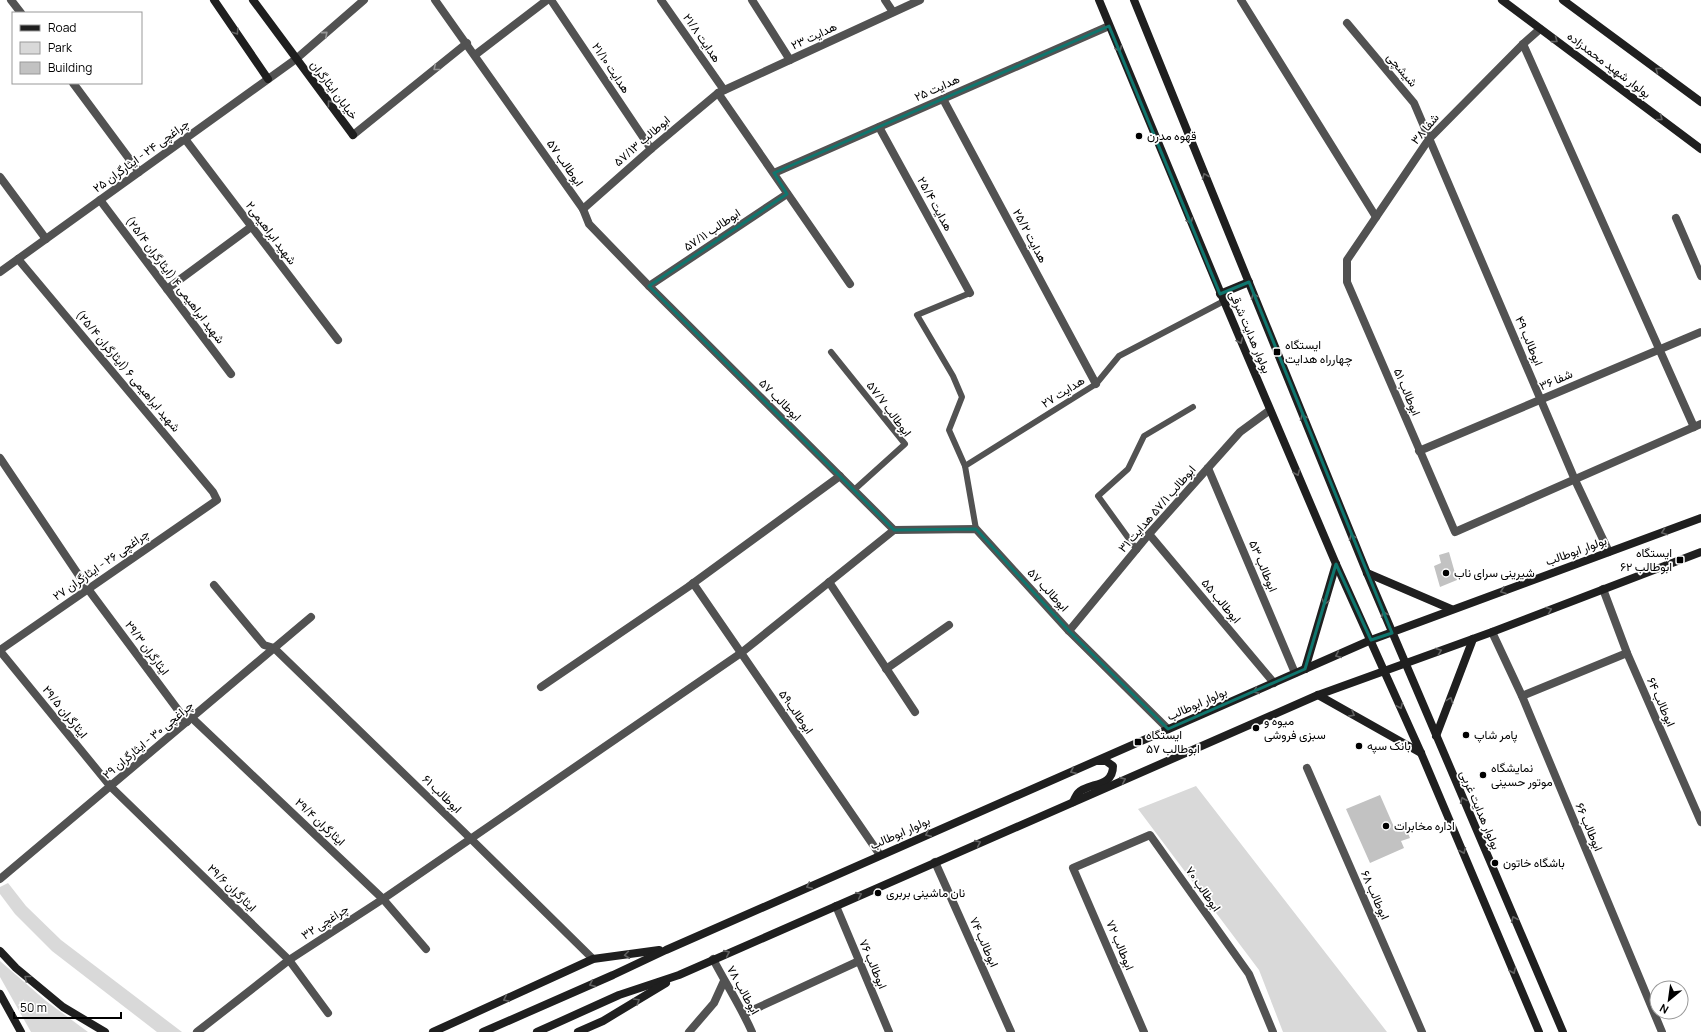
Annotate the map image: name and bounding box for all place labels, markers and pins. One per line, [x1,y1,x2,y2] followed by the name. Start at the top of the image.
[1147,127,1196,144] place label: قهوه مدرن
[1134,131,1144,141] marker: قهوه مدرن
[1285,336,1353,367] place label: ایستگاه چهارراه هدایت
[1272,347,1282,357] marker: ایستگاه چهارراه هدایت
[1620,544,1672,575] place label: ایستگاه ابوطالب ۶۲
[1675,555,1685,565] marker: ایستگاه ابوطالب ۶۲
[1454,564,1535,581] place label: شیرینی سرای ناب
[1441,568,1451,578] marker: شیرینی سرای ناب
[1264,712,1326,743] place label: میوه و سبزی فروشی
[1251,723,1261,733] marker: میوه و سبزی فروشی
[1146,726,1200,757] place label: ایستگاه ابوطالب ۵۷
[1474,726,1518,743] place label: پامر شاپ
[1461,730,1471,740] marker: پامر شاپ
[1133,737,1143,747] marker: ایستگاه ابوطالب ۵۷
[1367,737,1411,754] place label: بانک سپه
[1354,741,1364,751] marker: بانک سپه
[1491,759,1553,790] place label: نمایشگاه موتور حسینی
[1478,770,1488,780] marker: نمایشگاه موتور حسینی
[1394,817,1455,834] place label: اداره مخابرات
[1381,821,1391,831] marker: اداره مخابرات
[1503,854,1565,871] place label: باشگاه خاتون
[1490,858,1500,868] marker: باشگاه خاتون
[886,884,965,901] place label: نان ماشینی بربری
[873,888,883,898] marker: نان ماشینی بربری

